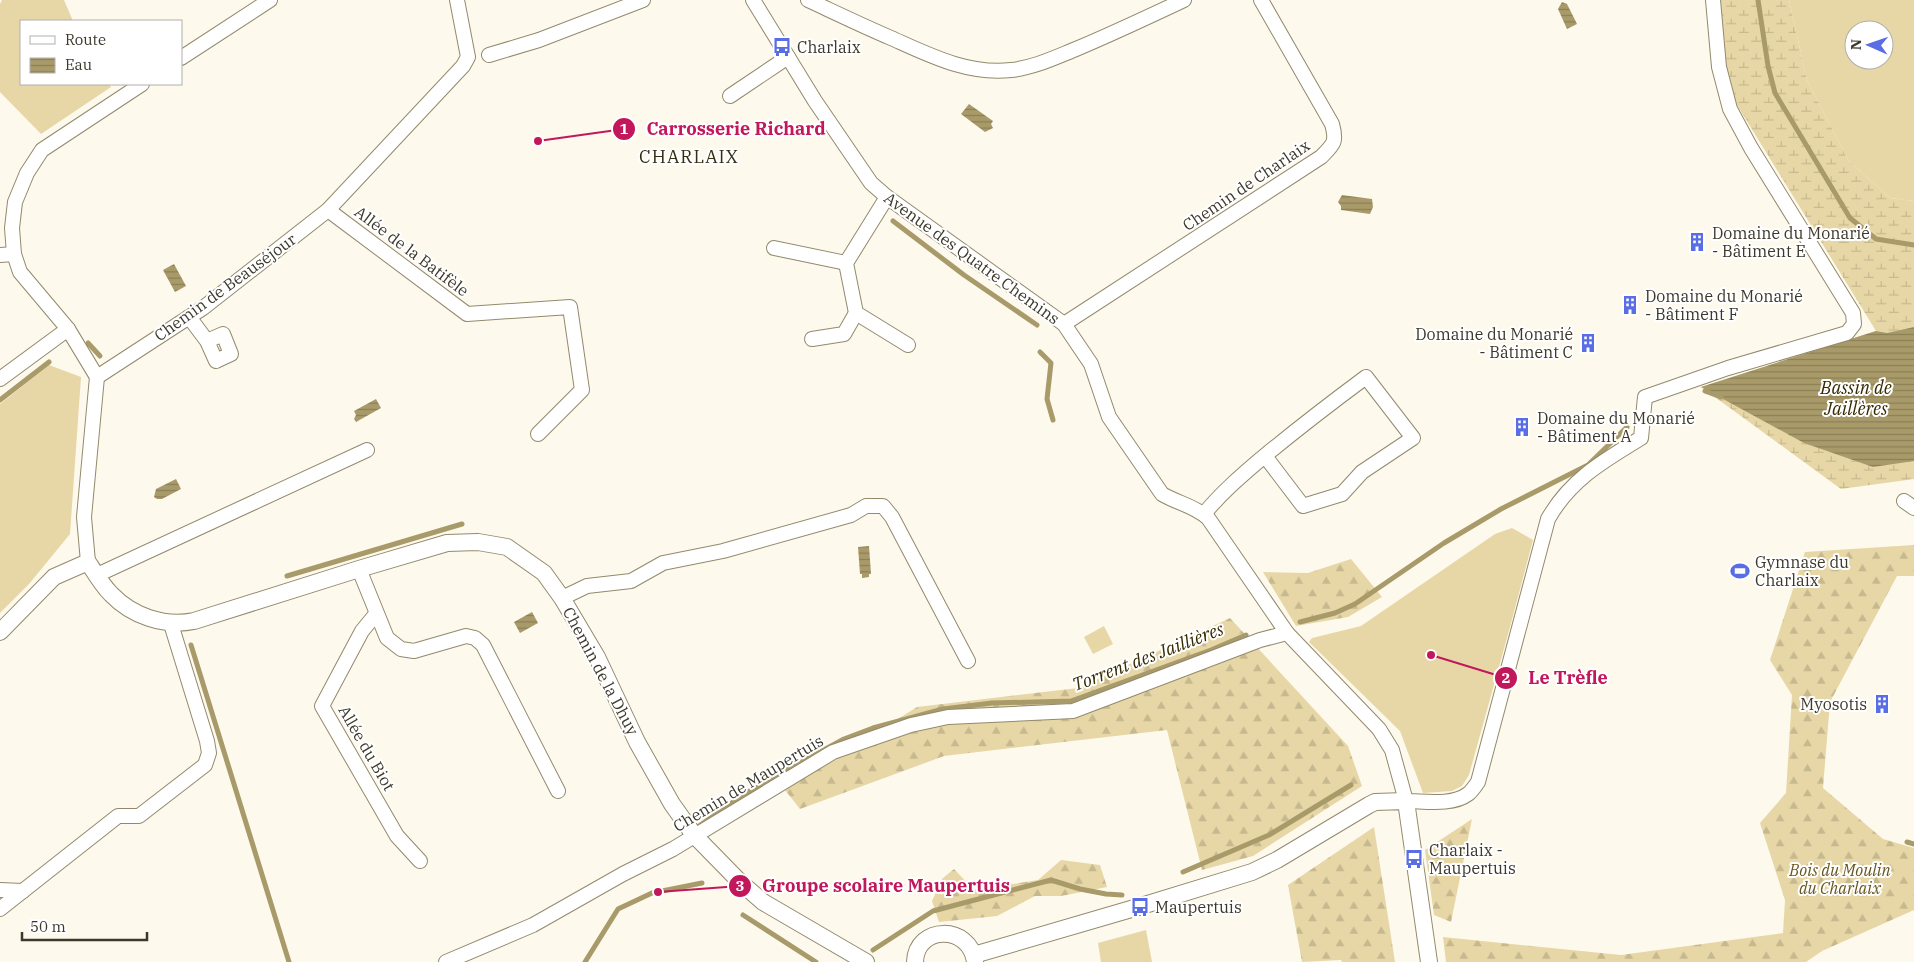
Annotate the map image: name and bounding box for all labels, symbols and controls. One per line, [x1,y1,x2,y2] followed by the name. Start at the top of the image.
[20,20,182,85] legend
[1844,20,1894,70] north arrow
[65,30,106,49] text: Route
[771,36,793,58] bus stop icon: Charlaix
[797,37,861,57] place label: Charlaix
[1847,39,1865,50] text: N
[65,55,92,74] text: Eau
[611,113,836,146] callout: Carrosserie Richard
[646,117,826,140] text: Carrosserie Richard
[619,119,629,138] text: 1
[1179,135,1313,235] street label: Chemin de Charlaix
[639,145,739,168] district label: CHARLAIX
[880,188,1064,328] street label: Avenue des Quatre Chemins
[351,202,473,300] street label: Allée de la Batifèle
[1712,223,1870,261] place label: Domaine du Monarié - Bâtiment E
[150,229,300,345] street label: Chemin de Beauséjour
[1686,231,1708,253] building icon: Domaine du Monarié - Bâtiment E
[1645,286,1803,324] place label: Domaine du Monarié - Bâtiment F
[1619,294,1641,316] building icon: Domaine du Monarié - Bâtiment F
[1415,324,1573,362] place label: Domaine du Monarié - Bâtiment C
[1577,332,1599,354] building icon: Domaine du Monarié - Bâtiment C
[1819,376,1892,420] water label: Bassin de Jaillères
[1537,408,1695,446] place label: Domaine du Monarié - Bâtiment A
[1511,416,1533,438] building icon: Domaine du Monarié - Bâtiment A
[1755,552,1849,590] place label: Gymnase du Charlaix
[1729,560,1751,582] sports icon: Gymnase du Charlaix
[559,604,643,739] street label: Chemin de la Dhuy
[1069,617,1227,696] water label: Torrent des Jaillières
[1494,661,1618,694] callout: Le Trèfle
[1528,666,1608,689] text: Le Trèfle
[1501,668,1511,687] text: 2
[1871,693,1893,715] building icon: Myosotis
[1800,694,1867,714] place label: Myosotis
[335,702,400,794] street label: Allée du Biot
[669,730,827,836] street label: Chemin de Maupertuis
[1429,840,1516,878] place label: Charlaix - Maupertuis
[1403,848,1425,870] bus stop icon: Charlaix - Maupertuis
[1788,860,1891,898] park label: Bois du Moulin du Charlaix
[727,869,1020,902] callout: Groupe scolaire Maupertuis
[762,874,1010,897] text: Groupe scolaire Maupertuis
[735,876,745,895] text: 3
[1129,896,1151,918] bus stop icon: Maupertuis
[1155,897,1242,917] place label: Maupertuis
[22,910,148,942] scale bar
[30,917,66,936] text: 50 m

